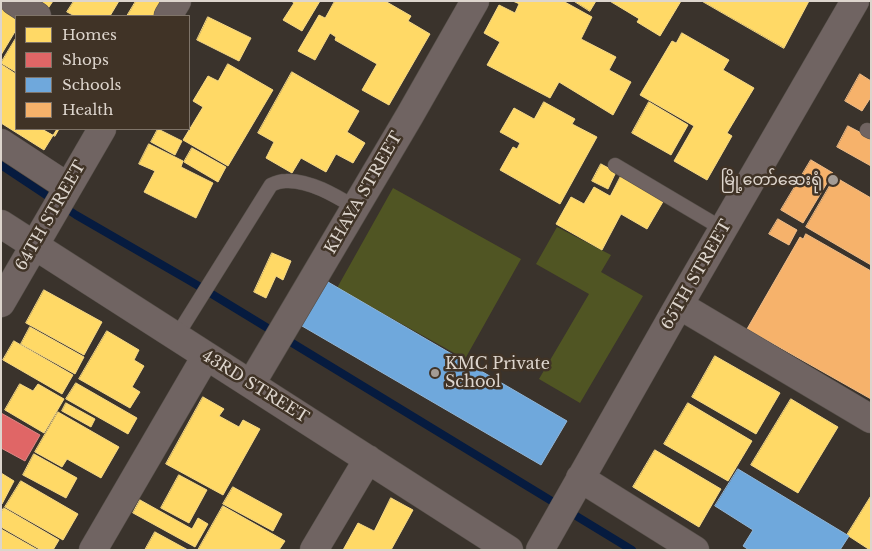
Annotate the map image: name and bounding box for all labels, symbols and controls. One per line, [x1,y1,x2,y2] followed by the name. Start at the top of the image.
[15,15,190,130] legend
[62,25,117,44] text: Homes
[62,50,109,69] text: Shops
[62,75,121,94] text: Schools
[62,100,113,119] text: Health
[321,129,407,257] street label: KHAYA STREET
[12,158,90,274] street label: 64TH STREET
[721,170,822,190] place label: မြို့တော်ဆေးရုံ
[826,173,840,187] marker: မြို့တော်ဆေးရုံ
[658,217,736,333] street label: 65TH STREET
[198,346,312,428] street label: 43RD STREET
[445,354,550,392] place label: KMC Private School
[429,367,441,379] marker: KMC Private School

